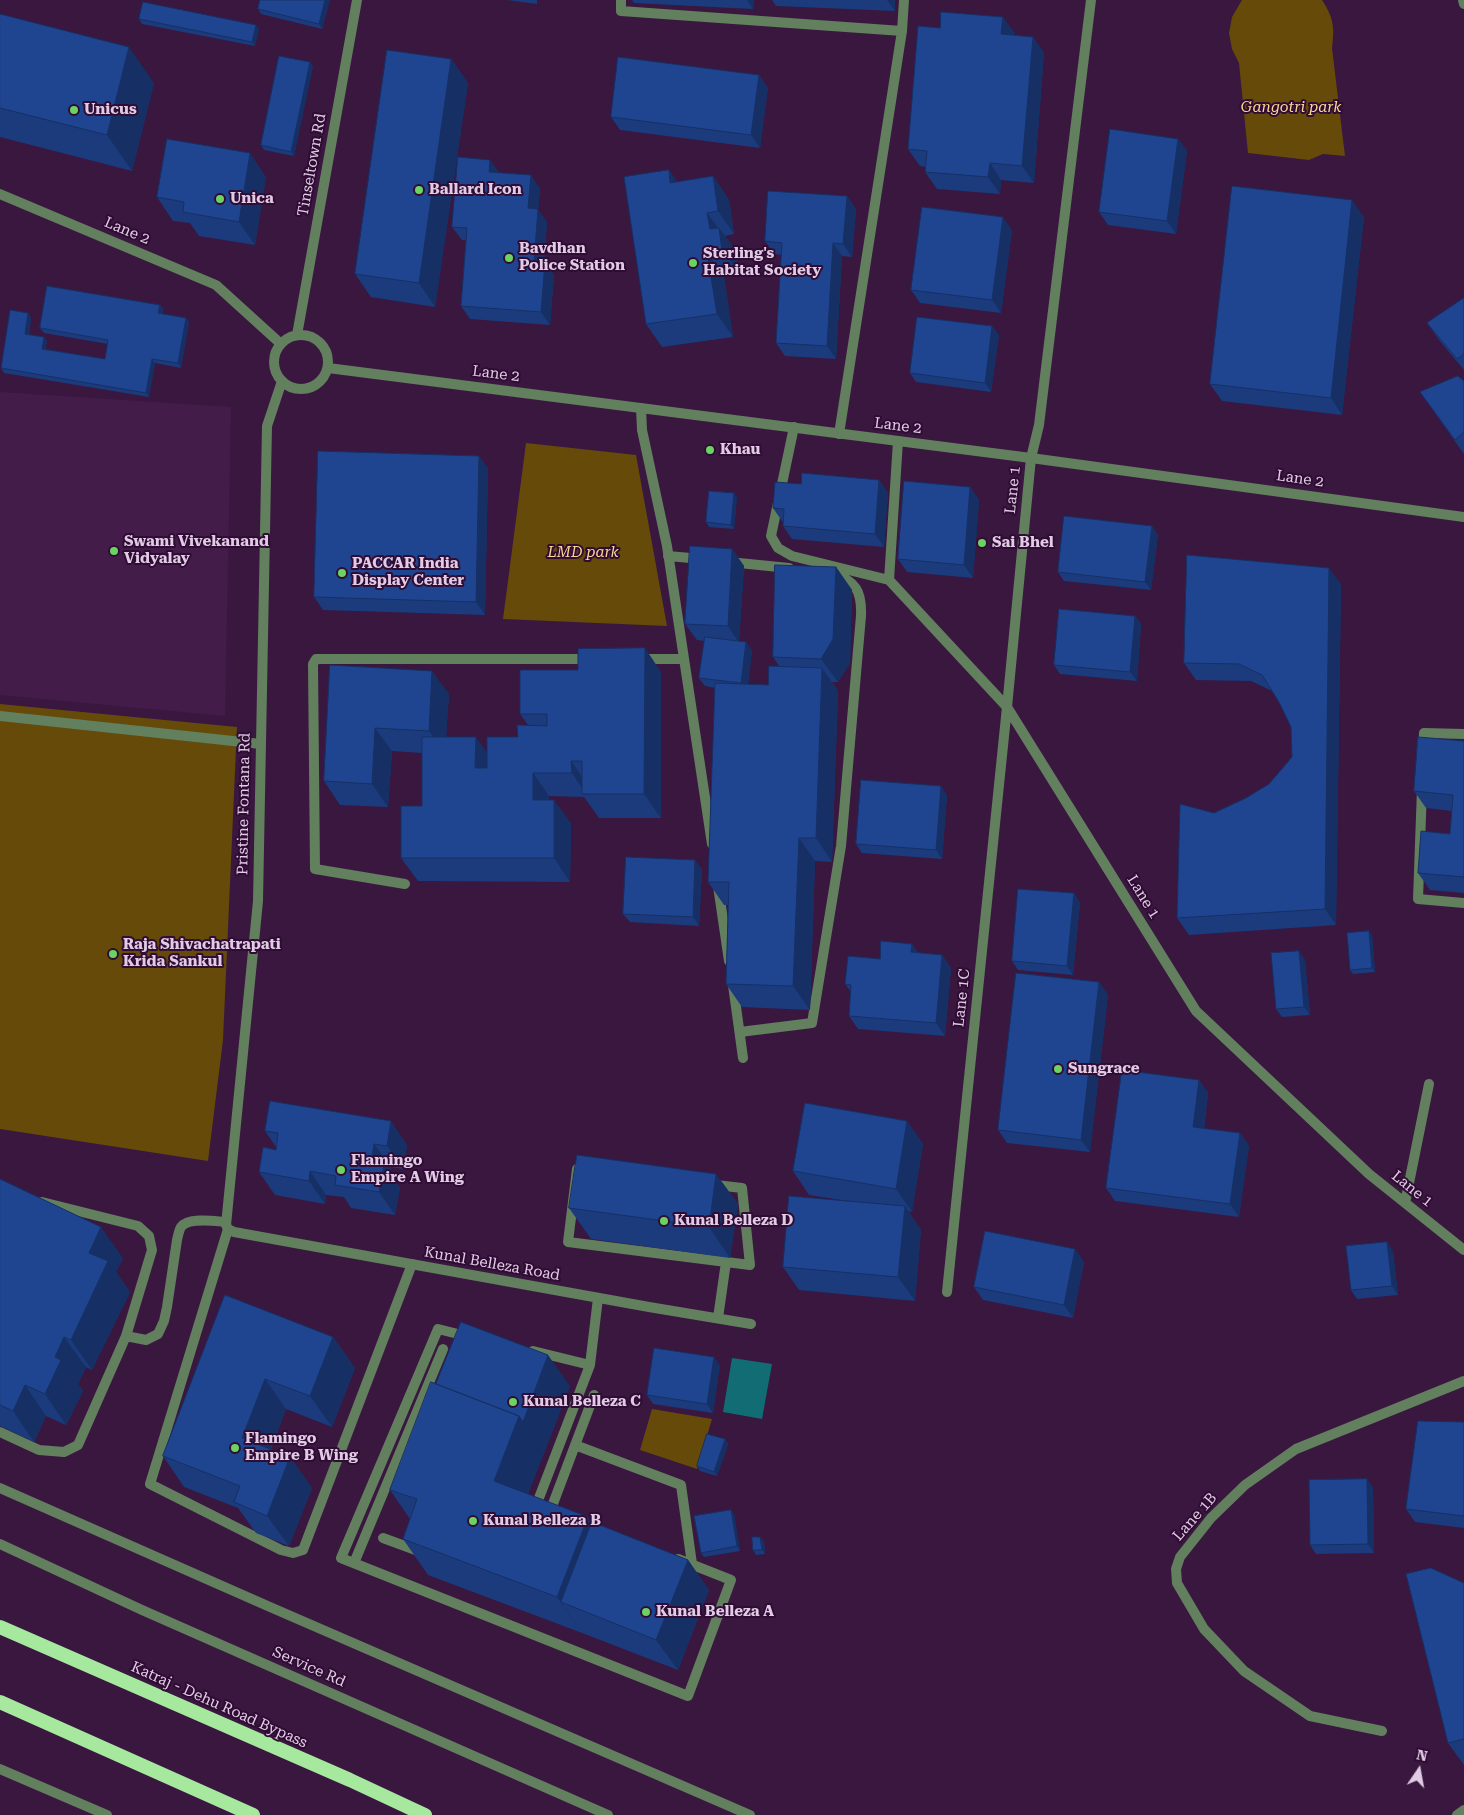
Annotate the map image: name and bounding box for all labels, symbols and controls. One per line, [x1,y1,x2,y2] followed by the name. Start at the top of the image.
[1241,99,1341,117] park label: Gangotri park
[84,101,137,119] place label: Unicus
[68,104,80,116] marker: Unicus
[294,112,330,218] street label: Tinseltown Rd
[429,181,522,199] place label: Ballard Icon
[413,184,425,196] marker: Ballard Icon
[230,190,274,208] place label: Unica
[214,193,226,205] marker: Unica
[102,213,152,249] street label: Lane 2
[519,240,625,275] place label: Bavdhan Police Station
[703,245,821,280] place label: Sterling's Habitat Society
[503,252,515,264] marker: Bavdhan Police Station
[687,257,699,269] marker: Sterling's Habitat Society
[471,362,521,386] street label: Lane 2
[873,414,923,438] street label: Lane 2
[720,441,760,459] place label: Khau
[704,444,716,456] marker: Khau
[1002,465,1024,515] street label: Lane 1
[1275,467,1325,491] street label: Lane 2
[124,533,269,568] place label: Swami Vivekanand Vidyalay
[992,534,1054,552] place label: Sai Bhel
[976,537,988,549] marker: Sai Bhel
[547,544,619,562] park label: LMD park
[108,545,120,557] marker: Swami Vivekanand Vidyalay
[352,555,464,590] place label: PACCAR India Display Center
[336,567,348,579] marker: PACCAR India Display Center
[234,733,254,875] street label: Pristine Fontana Rd
[1123,872,1163,922] street label: Lane 1
[123,936,281,971] place label: Raja Shivachatrapati Krida Sankul
[107,948,119,960] marker: Raja Shivachatrapati Krida Sankul
[950,968,974,1028] street label: Lane 1C
[1068,1060,1140,1078] place label: Sungrace
[1052,1063,1064,1075] marker: Sungrace
[351,1152,464,1187] place label: Flamingo Empire A Wing
[335,1164,347,1176] marker: Flamingo Empire A Wing
[1388,1167,1436,1211] street label: Lane 1
[674,1212,793,1230] place label: Kunal Belleza D
[658,1215,670,1227] marker: Kunal Belleza D
[423,1243,561,1285] street label: Kunal Belleza Road
[523,1393,641,1411] place label: Kunal Belleza C
[507,1396,519,1408] marker: Kunal Belleza C
[245,1430,358,1465] place label: Flamingo Empire B Wing
[229,1442,241,1454] marker: Flamingo Empire B Wing
[1169,1489,1221,1545] street label: Lane 1B
[483,1512,601,1530] place label: Kunal Belleza B
[467,1515,479,1527] marker: Kunal Belleza B
[656,1603,774,1621] place label: Kunal Belleza A
[640,1606,652,1618] marker: Kunal Belleza A
[270,1643,348,1691] street label: Service Rd
[128,1658,310,1752] street label: Katraj - Dehu Road Bypass
[1394,1745,1444,1795] north arrow
[1415,1746,1429,1764] text: N

